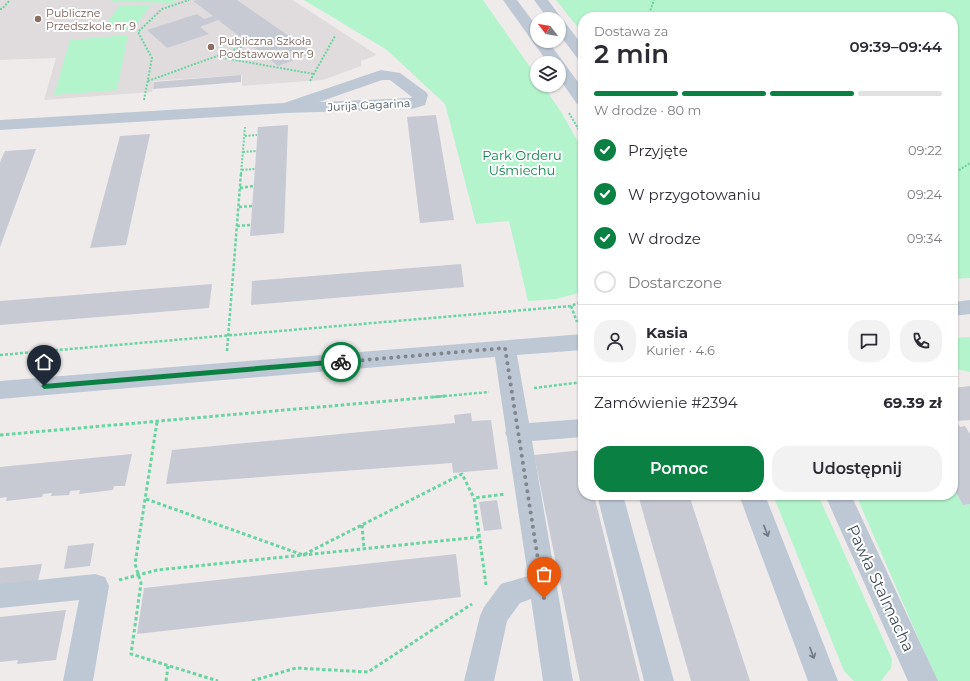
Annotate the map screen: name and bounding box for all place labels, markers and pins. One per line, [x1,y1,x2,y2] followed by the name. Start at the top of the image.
[46,6,136,33] place label: Publiczne Przedszkole nr 9
[33,14,43,24] marker: Publiczne Przedszkole nr 9
[219,34,314,61] place label: Publiczna Szkoła Podstawowa nr 9
[206,42,216,52] marker: Publiczna Szkoła Podstawowa nr 9
[27,345,61,386] pin
[527,557,561,598] pin

